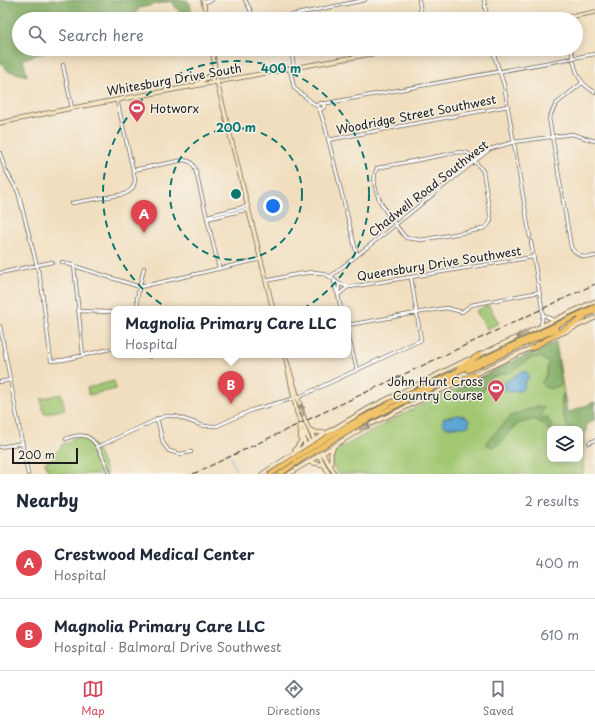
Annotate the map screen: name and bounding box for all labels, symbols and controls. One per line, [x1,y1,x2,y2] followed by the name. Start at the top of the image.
[12,12,583,56] search box
[26,23,48,45] icon: search
[58,23,144,46] text: Search here
[105,58,243,100] street label: Whitesburg Drive South
[261,59,301,77] text: 400 m
[335,90,498,138] street label: Woodridge Street Southwest
[127,98,147,123] sports icon: Hotworx
[150,99,200,117] place label: Hotworx
[216,118,256,136] text: 200 m
[364,135,492,241] street label: Chadwell Road Southwest
[229,187,243,201] centre of rings
[263,196,283,216] your location
[131,200,157,233] pin: A
[356,241,523,285] street label: Queensbury Drive Southwest
[111,306,351,358] popup
[125,311,337,334] text: Magnolia Primary Care LLC
[516,332,528,339] one-way arrow
[125,334,178,353] text: Hospital
[218,371,244,404] pin: B
[387,372,483,404] place label: John Hunt Cross Country Course
[486,378,506,403] sports icon: John Hunt Cross Country Course
[298,403,305,416] one-way arrow
[359,423,371,431] one-way arrow
[547,426,583,462] map controls
[547,426,583,462] button: layers
[12,446,78,465] scale bar
[18,446,55,463] text: 200 m
[16,487,78,513] text: Nearby
[525,491,579,510] text: 2 results
[54,542,254,565] text: Crestwood Medical Center
[24,553,34,572] text: A
[536,553,579,572] text: 400 m
[54,565,106,584] text: Hospital
[54,614,265,637] text: Magnolia Primary Care LLC
[25,625,33,644] text: B
[540,625,579,644] text: 610 m
[54,637,281,656] text: Hospital · Balmoral Drive Southwest
[81,678,105,719] tab: Map
[267,678,320,719] tab: Directions
[483,678,514,719] tab: Saved

